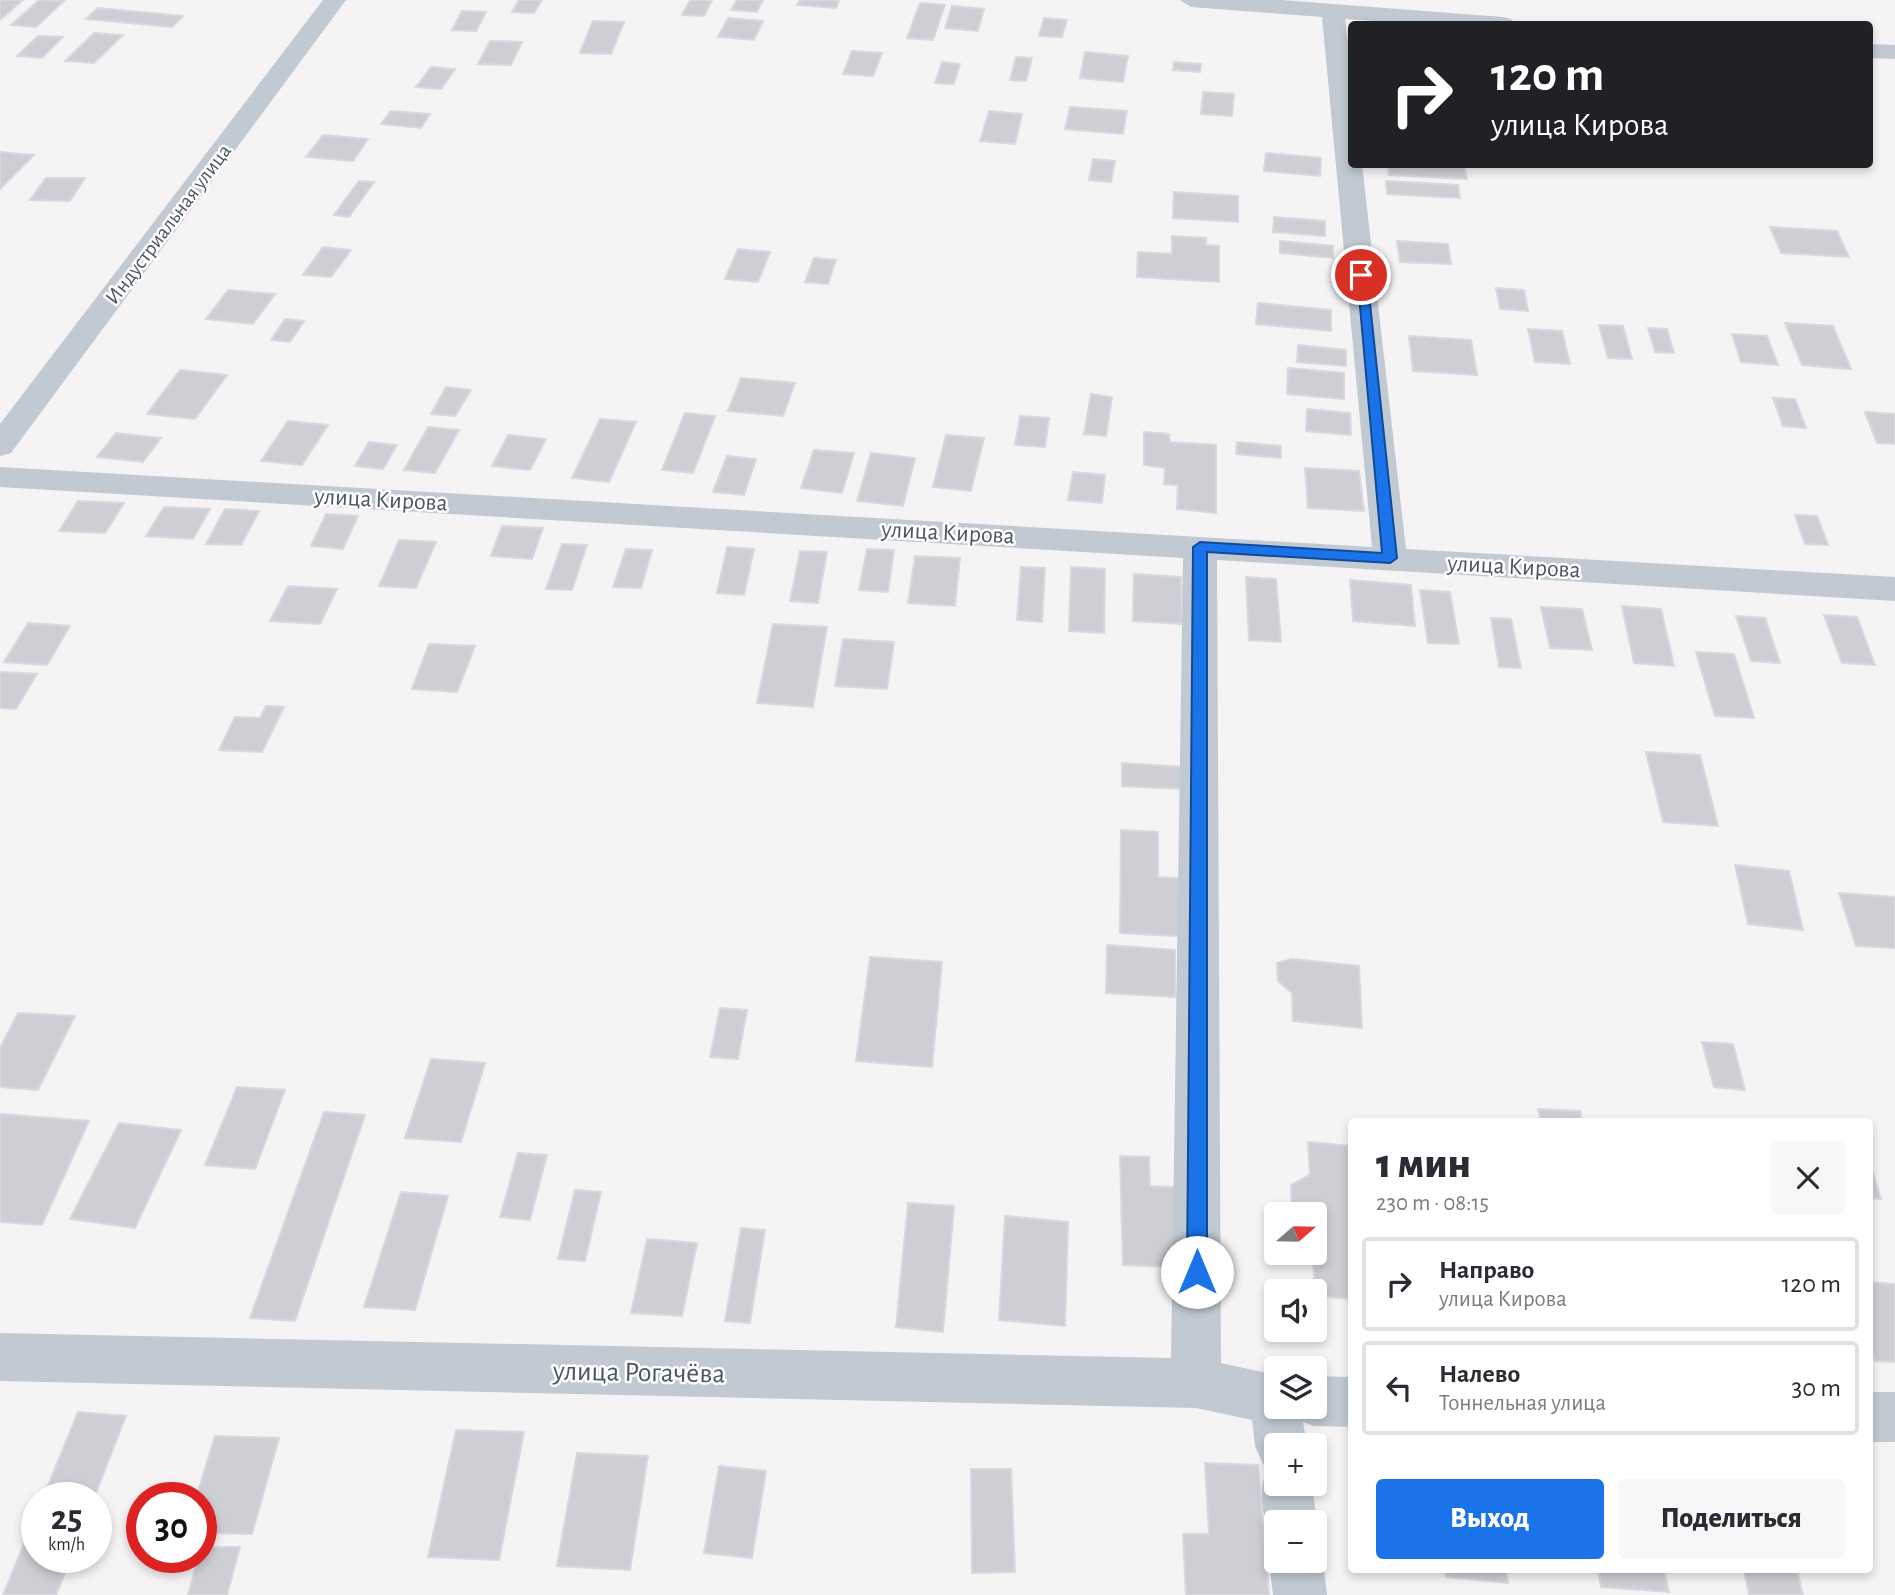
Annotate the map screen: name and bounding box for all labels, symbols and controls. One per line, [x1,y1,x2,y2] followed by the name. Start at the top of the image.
[1376,49,1467,140] icon: right
[1491,51,1604,100] text: 120 m
[1491,109,1669,141] text: улица Кирова
[102,140,236,308] street label: Индустриальная улица
[1331,245,1391,305] pin
[1342,256,1380,294] icon: arrive
[313,484,448,515] street label: улица Кирова
[880,517,1015,548] street label: улица Кирова
[1446,551,1581,582] street label: улица Кирова
[1771,1141,1845,1215] button: close
[1376,1143,1471,1185] text: 1 мин
[1376,1192,1489,1215] text: 230 m · 08:15
[1264,1202,1326,1265] north arrow
[1264,1202,1327,1573] map controls
[1160,1235,1234,1309] position arrow
[1439,1257,1534,1283] text: Направо
[1380,1265,1418,1303] icon: right
[1781,1271,1841,1297] text: 120 m
[1264,1279,1327,1342] button: sound
[1439,1288,1567,1311] text: улица Кирова
[1264,1356,1327,1419] button: layers
[552,1357,726,1389] street label: улица Рогачёва
[1439,1361,1520,1387] text: Налево
[1380,1369,1418,1407] icon: left
[1791,1375,1841,1401] text: 30 m
[1439,1392,1606,1415] text: Тоннельная улица
[1264,1433,1327,1496] button: +
[1376,1479,1604,1559] button: Выход
[1618,1479,1845,1559] button: Поделиться
[126,1482,217,1573] speed limit sign: 30
[51,1501,82,1536] text: 25
[1264,1510,1327,1573] button: −
[48,1536,85,1554] text: km/h

